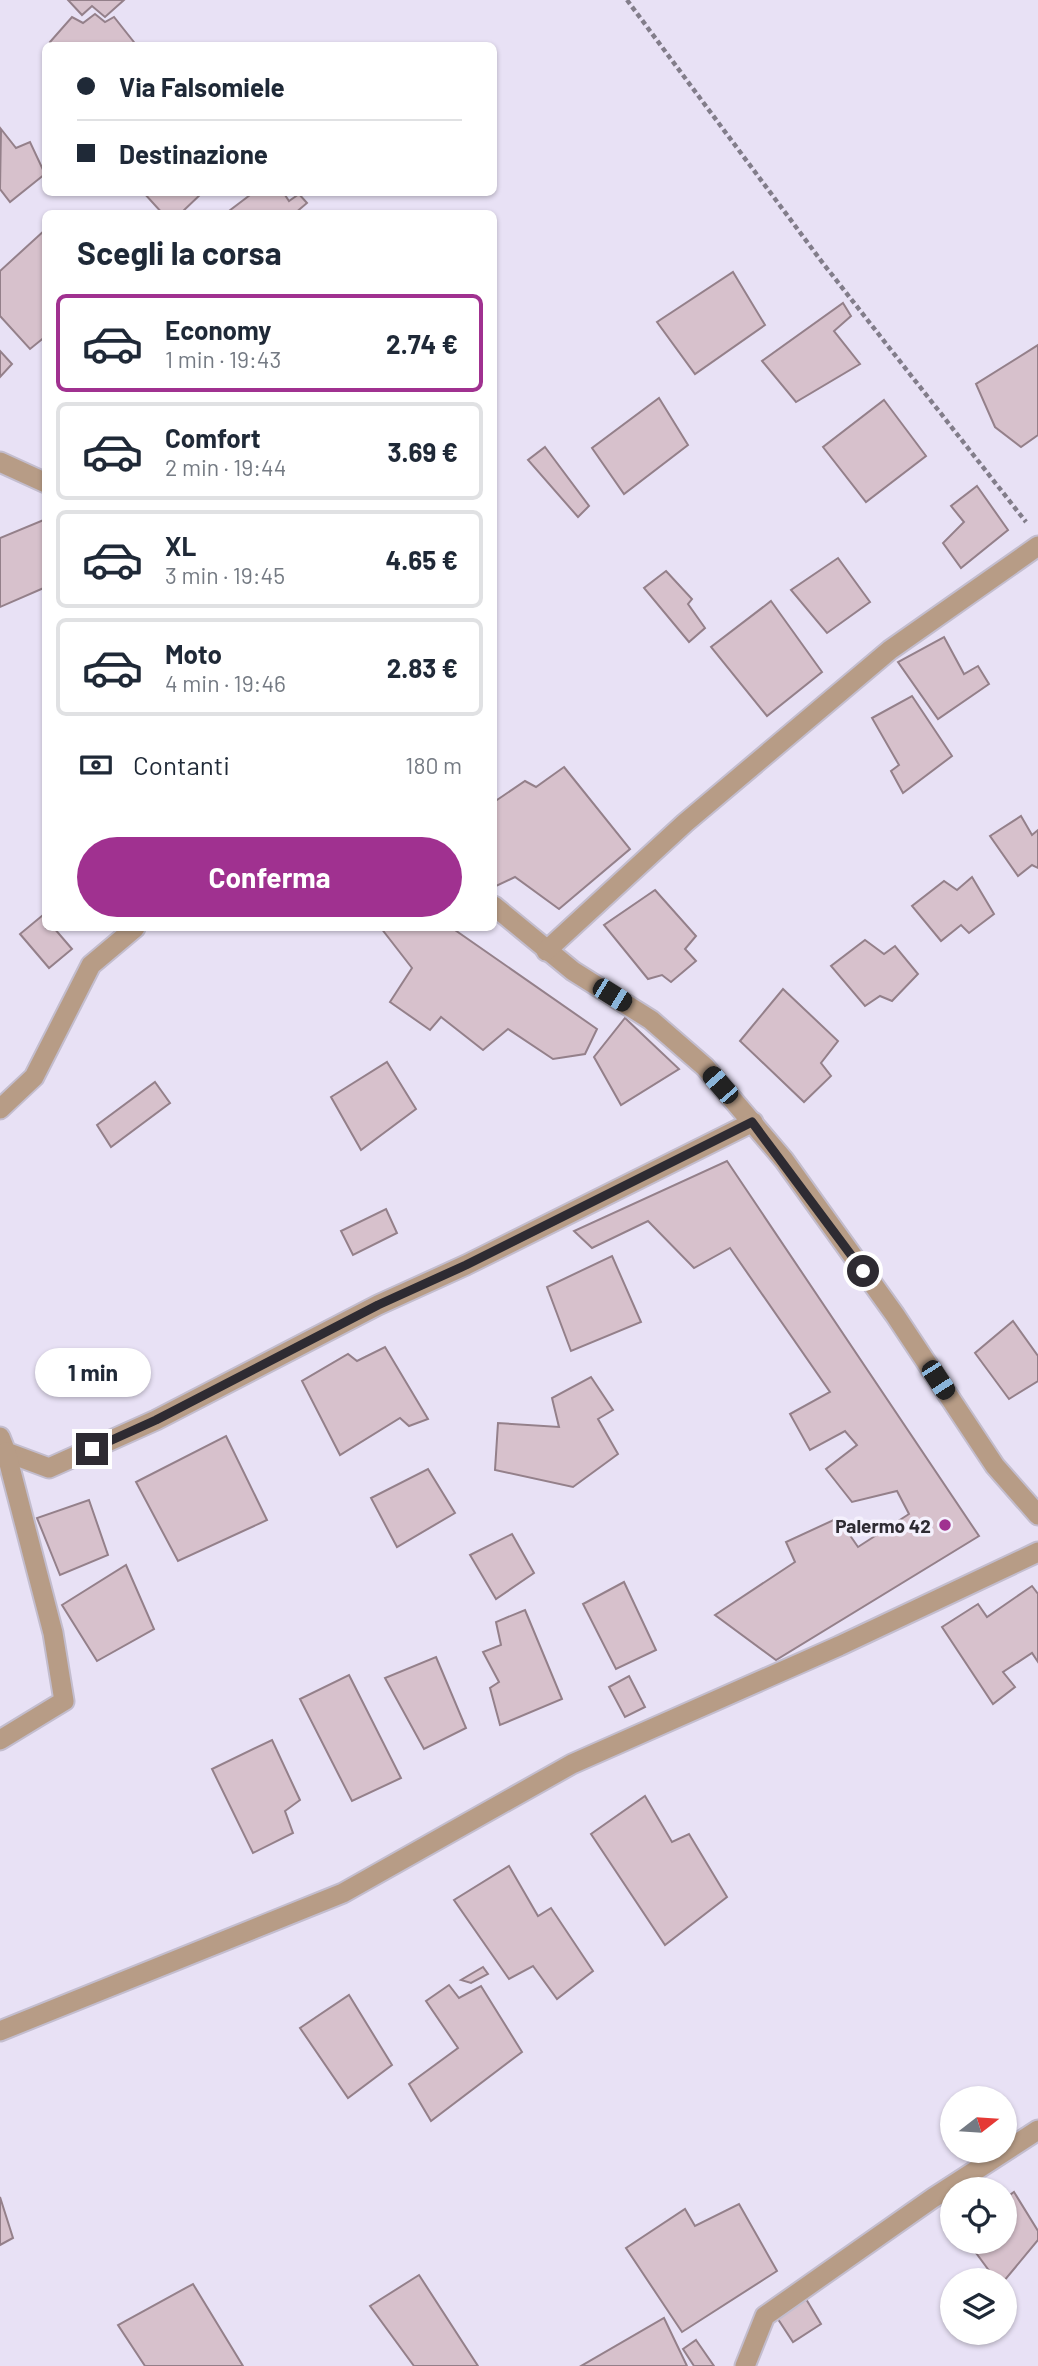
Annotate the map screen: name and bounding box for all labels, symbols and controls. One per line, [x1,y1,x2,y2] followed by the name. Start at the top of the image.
[119,71,285,102] text: Via Falsomiele
[119,138,268,169] text: Destinazione
[77,233,282,271] text: Scegli la corsa
[81,312,144,375] icon: car
[165,314,271,345] text: Economy
[386,328,458,359] text: 2.74 €
[165,345,281,373] text: 1 min · 19:43
[81,420,144,483] icon: car
[165,422,261,453] text: Comfort
[387,436,458,467] text: 3.69 €
[165,453,286,481] text: 2 min · 19:44
[81,528,144,591] icon: car
[165,530,196,561] text: XL
[386,544,458,575] text: 4.65 €
[165,561,285,589] text: 3 min · 19:45
[81,636,144,699] icon: car
[165,638,222,669] text: Moto
[387,652,458,683] text: 2.83 €
[165,669,286,697] text: 4 min · 19:46
[77,746,115,784] icon: cash
[133,749,230,780] text: Contanti
[405,751,462,779] text: 180 m
[77,837,462,917] button: Conferma
[589,975,636,1015] car
[699,1062,742,1108] car
[847,1255,879,1287] route start
[34,1348,150,1396] callout: 1 min
[918,1357,959,1403] car
[68,1358,118,1386] text: 1 min
[76,1433,108,1465] route end
[835,1514,931,1537] place label: Palermo 42
[937,1517,953,1533] marker: Palermo 42
[940,2086,1017,2163] north arrow
[940,2086,1017,2345] map controls
[940,2177,1017,2254] button: locate
[940,2268,1017,2345] button: layers

